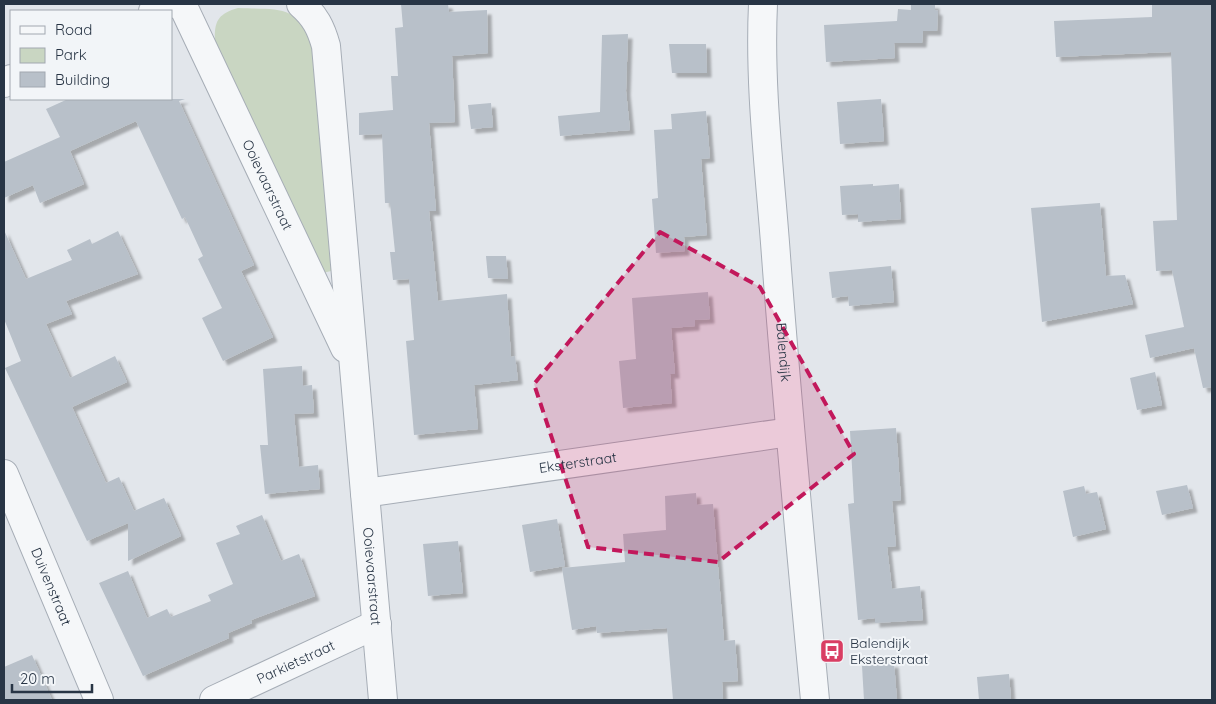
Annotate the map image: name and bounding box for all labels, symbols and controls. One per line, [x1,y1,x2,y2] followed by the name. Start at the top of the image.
[10,10,172,100] legend
[55,20,92,39] text: Road
[55,45,87,64] text: Park
[55,70,110,89] text: Building
[238,136,297,233] street label: Ooievaarstraat
[772,322,795,383] street label: Balendijk
[538,448,618,477] street label: Eksterstraat
[359,526,385,626] street label: Ooievaarstraat
[27,545,76,628] street label: Duivenstraat
[850,634,929,668] place label: Balendijk Eksterstraat
[254,636,338,688] street label: Parkietstraat
[819,638,845,664] bus stop icon: Balendijk Eksterstraat
[12,662,92,694] scale bar
[20,669,55,688] text: 20 m

